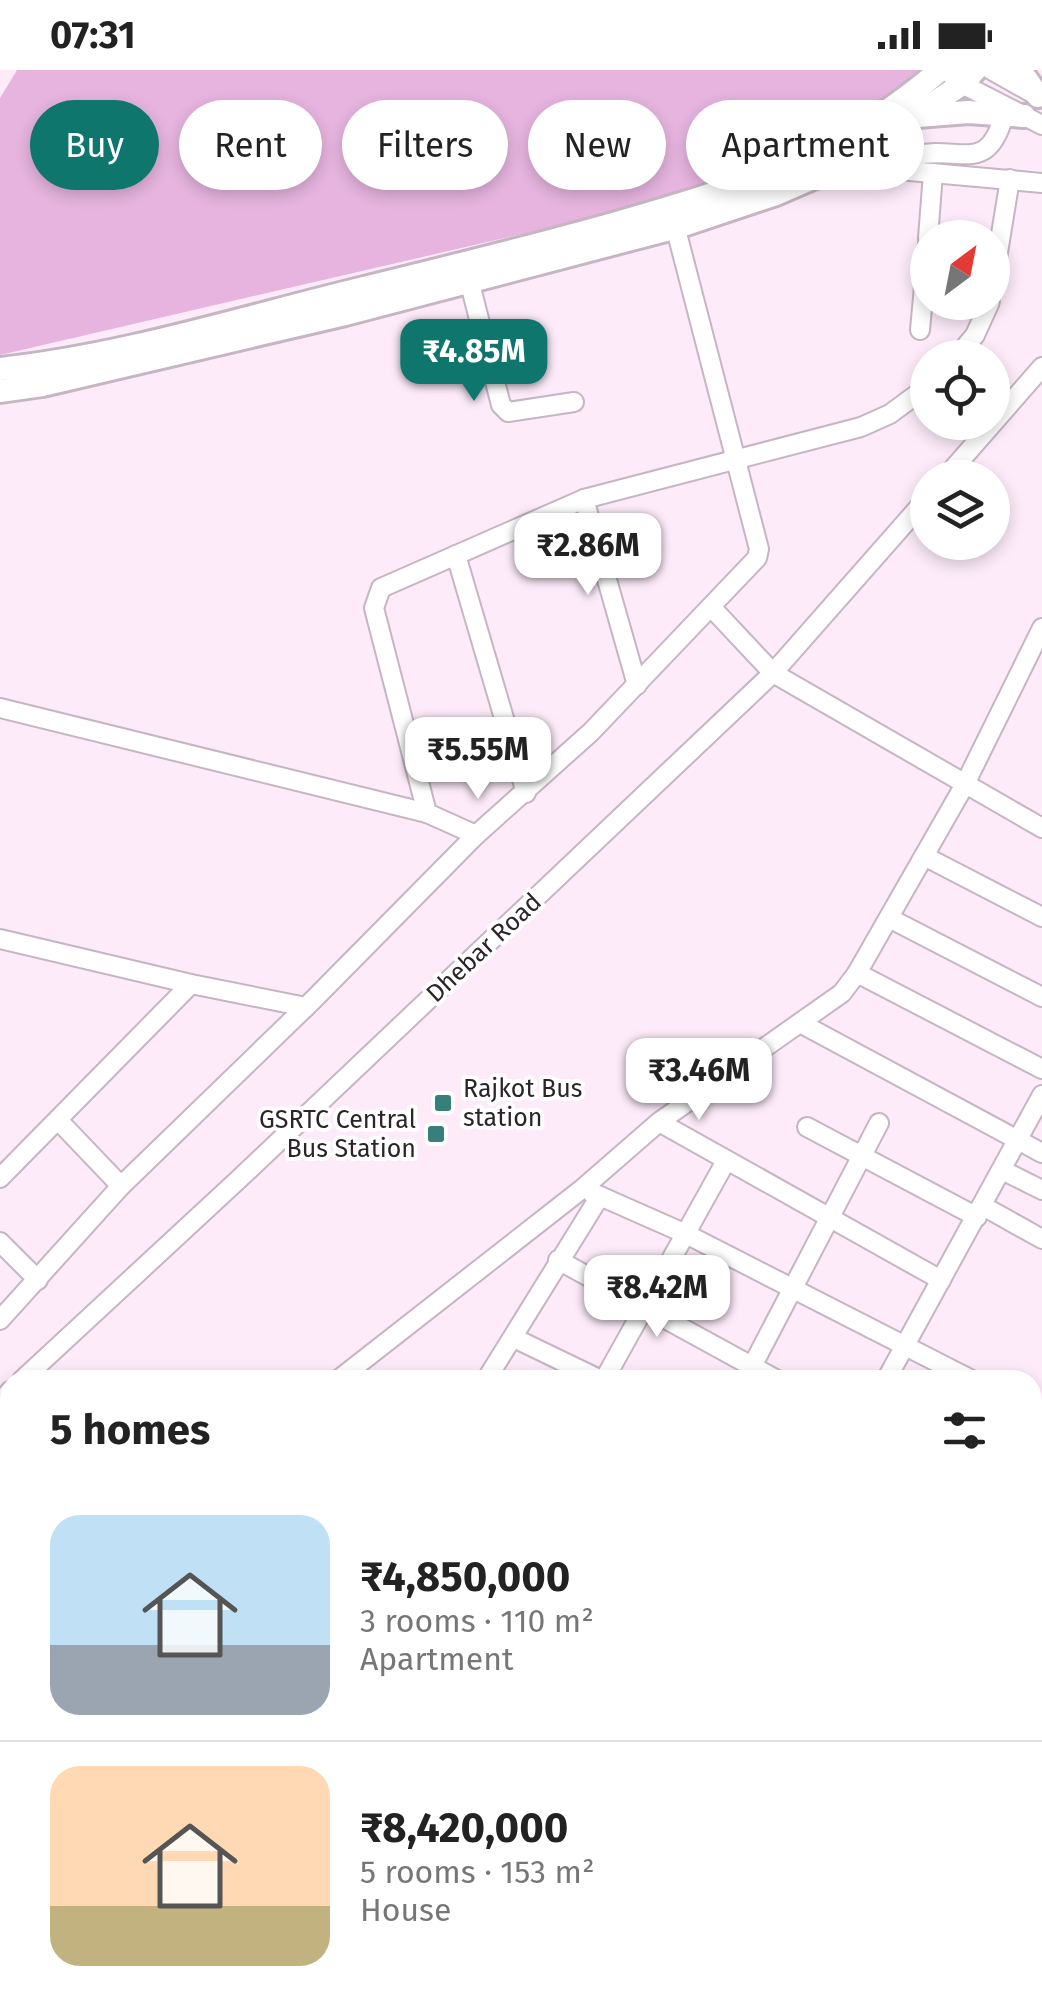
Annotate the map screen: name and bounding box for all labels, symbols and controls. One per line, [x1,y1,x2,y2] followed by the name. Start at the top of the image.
[50,12,136,58] text: 07:31
[30,100,159,190] chip: Buy
[179,100,322,190] chip: Rent
[342,100,508,190] chip: Filters
[528,100,666,190] chip: New
[686,100,924,190] chip: Apartment
[910,220,1010,320] north arrow
[910,220,1010,560] map controls
[393,319,555,404] pin: ₹4.85M
[422,332,526,370] text: ₹4.85M
[910,340,1010,440] button: locate
[910,460,1010,560] button: layers
[507,513,669,598] pin: ₹2.86M
[536,526,640,564] text: ₹2.86M
[397,717,559,802] pin: ₹5.55M
[427,730,529,768] text: ₹5.55M
[420,887,548,1009] street label: Dhebar Road
[618,1038,780,1123] pin: ₹3.46M
[648,1051,750,1089] text: ₹3.46M
[463,1074,582,1133] place label: Rajkot Bus station
[432,1092,454,1114] marker: Rajkot Bus station
[259,1105,416,1164] place label: GSRTC Central Bus Station
[425,1123,447,1145] marker: GSRTC Central Bus Station
[576,1255,738,1340] pin: ₹8.42M
[606,1268,708,1306] text: ₹8.42M
[937,1403,992,1458] icon: filters
[50,1405,210,1455] text: 5 homes
[360,1552,570,1602] text: ₹4,850,000
[130,1555,250,1675] icon: home
[360,1602,594,1640] text: 3 rooms · 110 m²
[360,1640,514,1678] text: Apartment
[360,1803,568,1853] text: ₹8,420,000
[130,1806,250,1926] icon: home
[360,1853,594,1891] text: 5 rooms · 153 m²
[360,1891,451,1929] text: House

